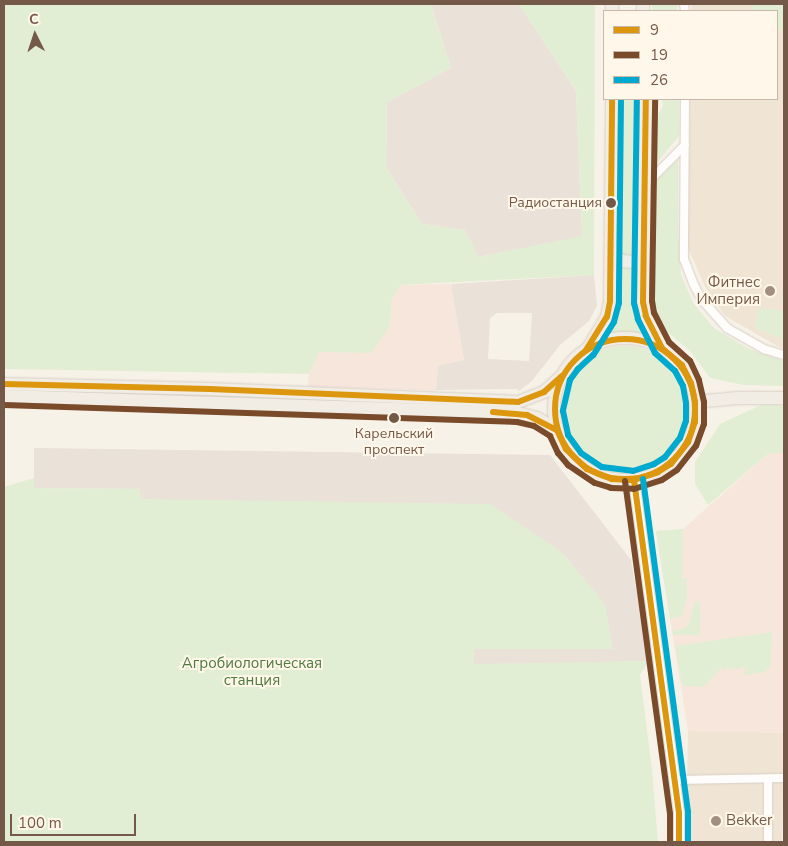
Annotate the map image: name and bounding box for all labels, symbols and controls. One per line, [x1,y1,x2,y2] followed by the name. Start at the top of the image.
[10,10,60,60] north arrow
[29,10,39,29] text: С
[603,10,778,100] legend
[650,20,659,40] text: 9
[650,45,668,65] text: 19
[650,70,668,90] text: 26
[509,195,602,211] place label: Радиостанция
[606,198,616,208] marker: Радиостанция
[696,273,760,308] place label: Фитнес Империя
[764,285,776,297] marker: Фитнес Империя
[389,413,399,423] marker: Карельский проспект
[355,426,433,458] place label: Карельский проспект
[182,654,322,689] park label: Агробиологическая станция
[12,804,139,836] scale bar
[726,812,772,830] place label: Bekker
[18,813,62,833] text: 100 m
[710,815,722,827] marker: Bekker

